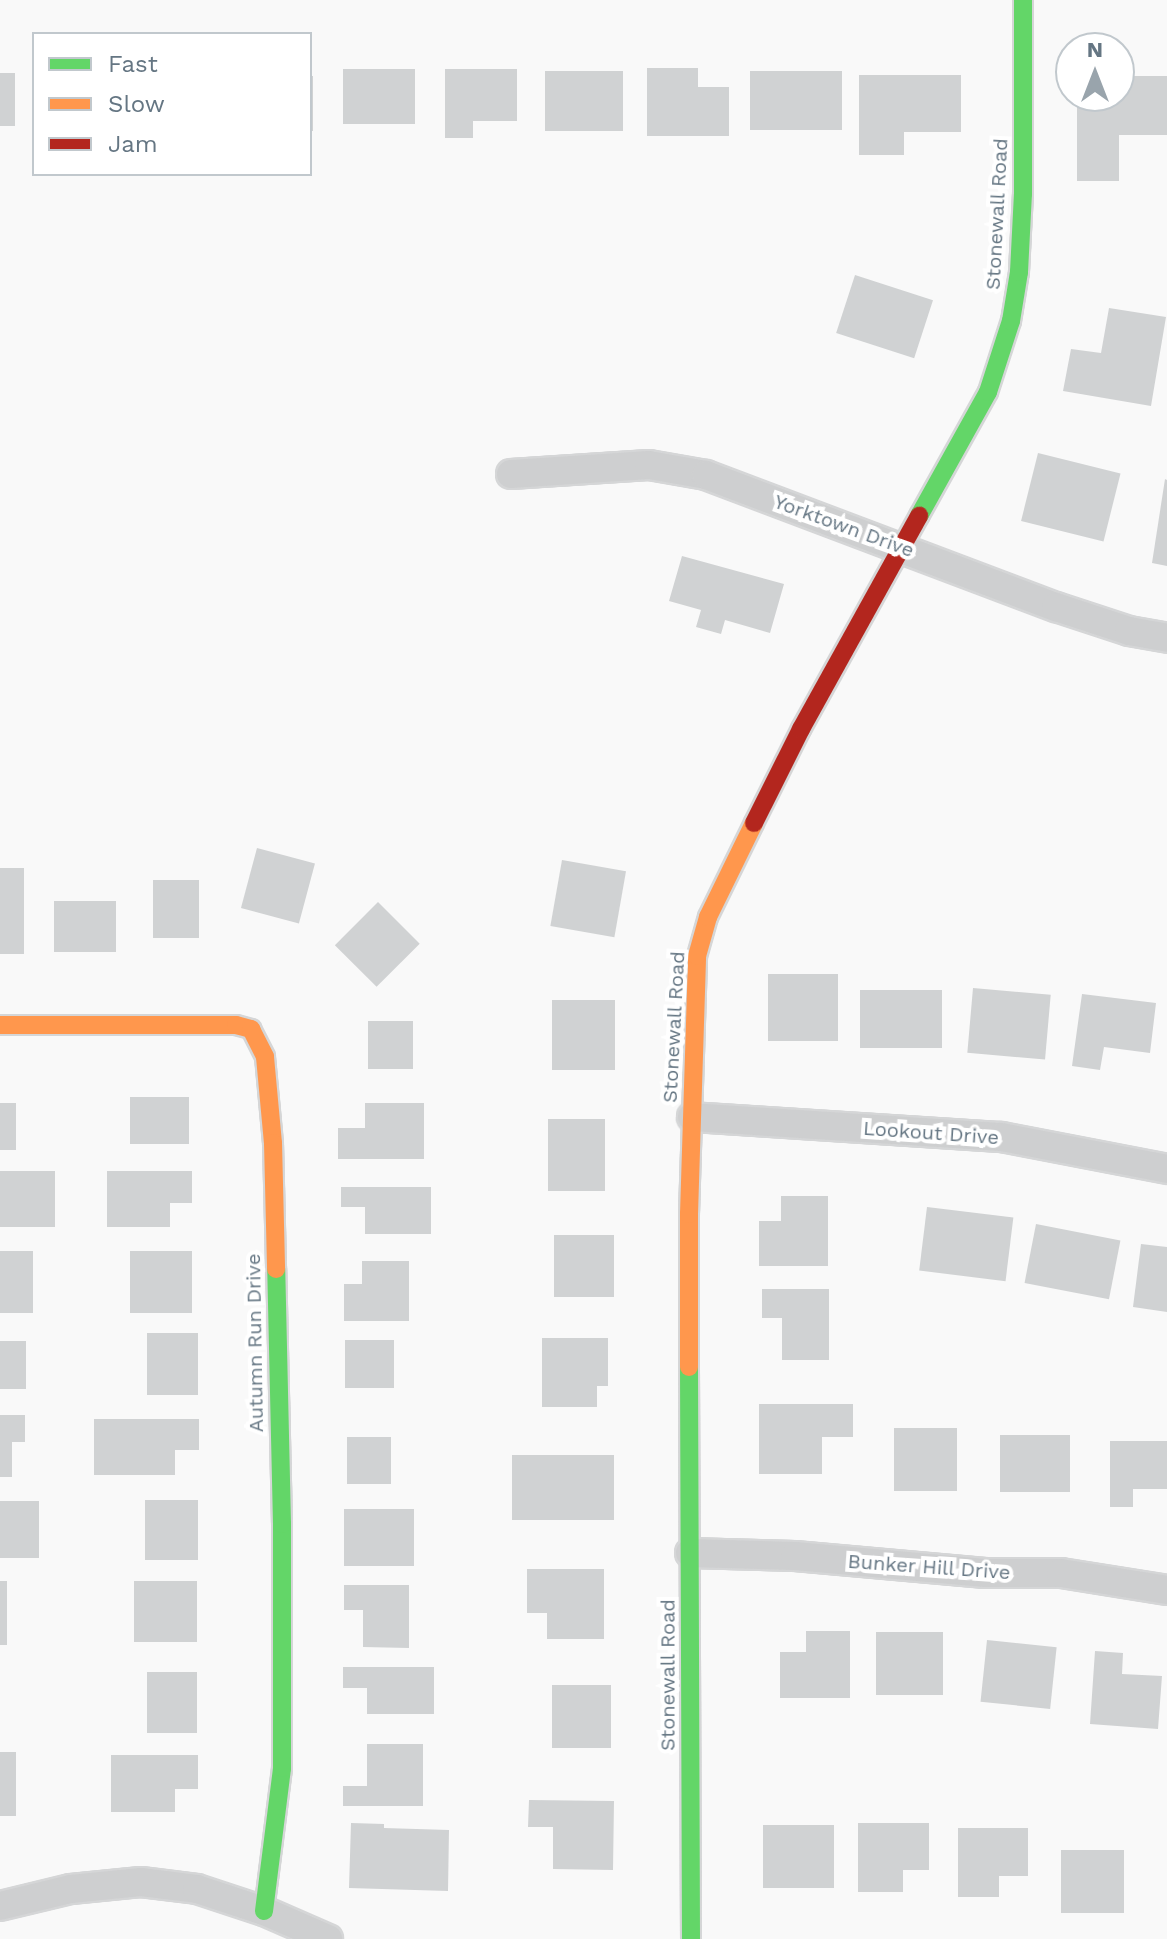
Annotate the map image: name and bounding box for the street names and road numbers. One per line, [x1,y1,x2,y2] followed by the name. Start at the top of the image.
[981,137,1013,291] street label: Stonewall Road
[771,490,917,562] street label: Yorktown Drive
[658,950,690,1104] street label: Stonewall Road
[862,1116,1000,1150] street label: Lookout Drive
[241,1253,269,1433] street label: Autumn Run Drive
[846,1549,1012,1585] street label: Bunker Hill Drive
[656,1599,680,1751] street label: Stonewall Road

